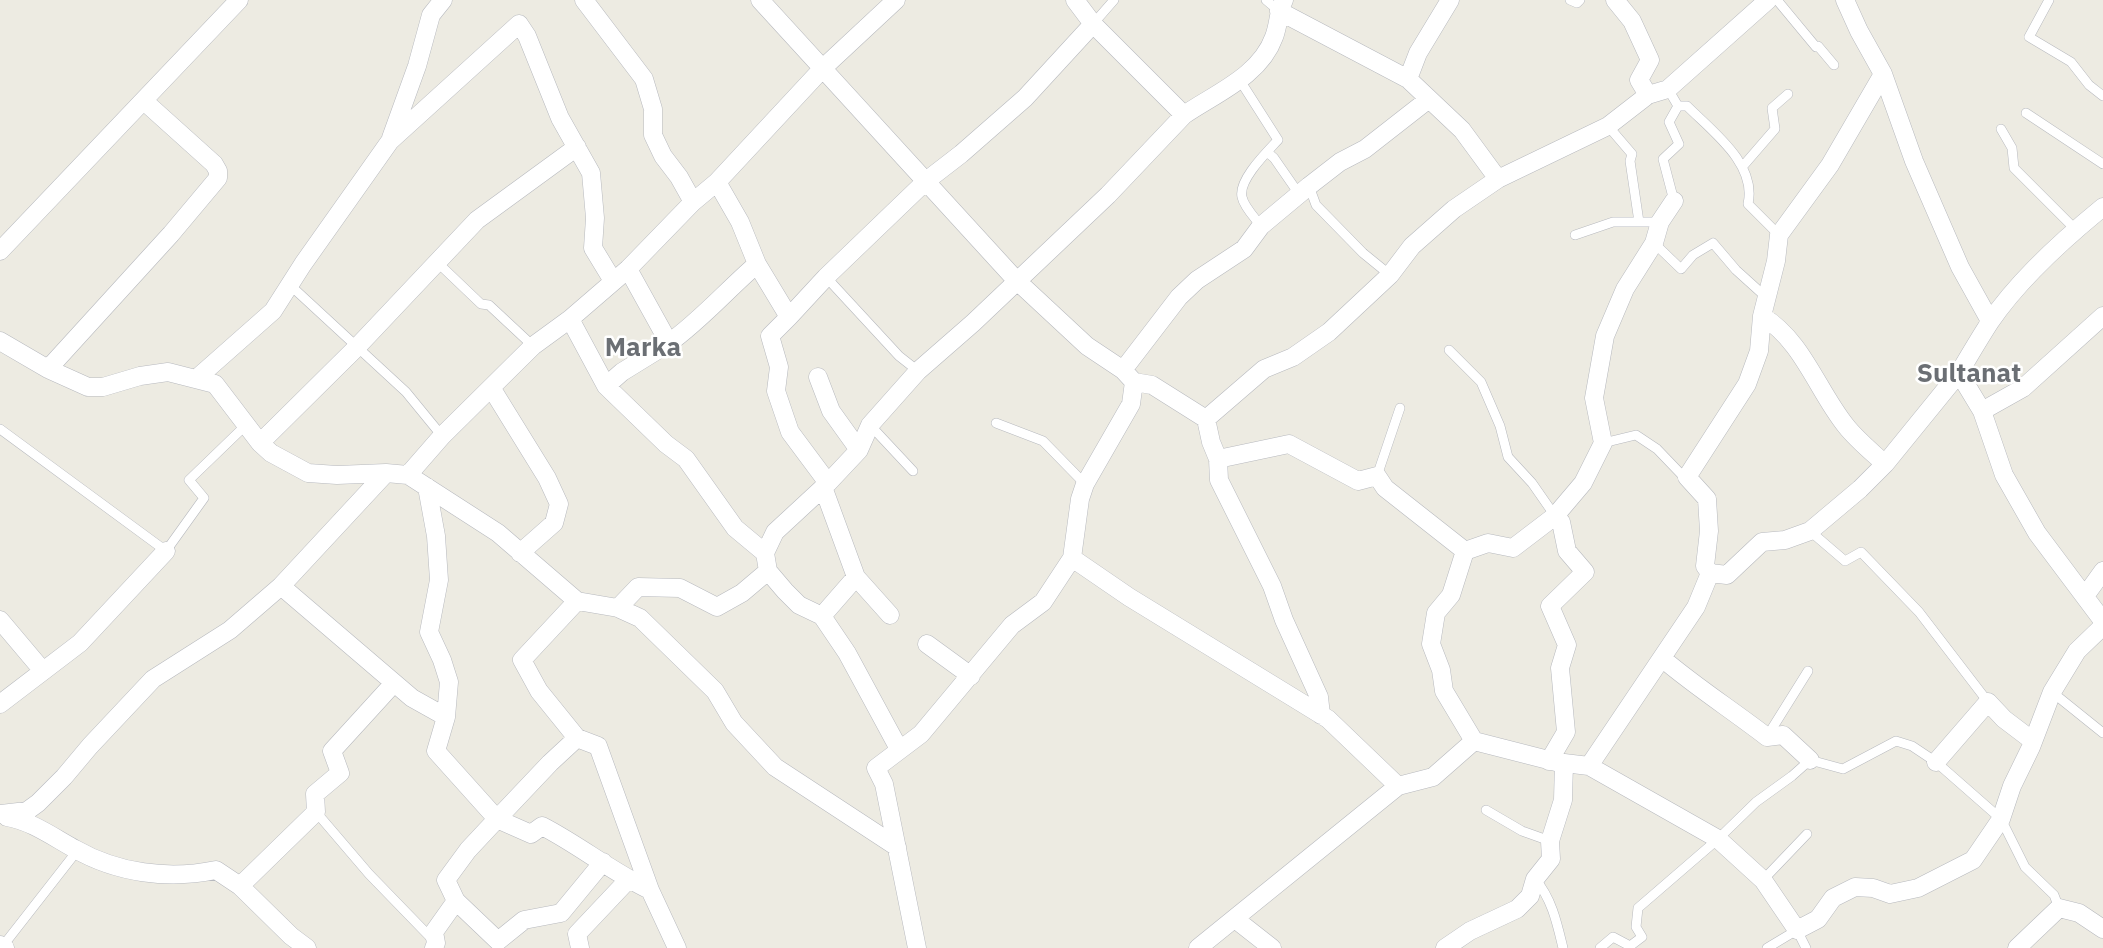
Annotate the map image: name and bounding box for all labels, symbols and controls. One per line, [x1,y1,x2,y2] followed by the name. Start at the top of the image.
[605,332,681,364] district label: Marka
[1917,358,2021,390] district label: Sultanat

